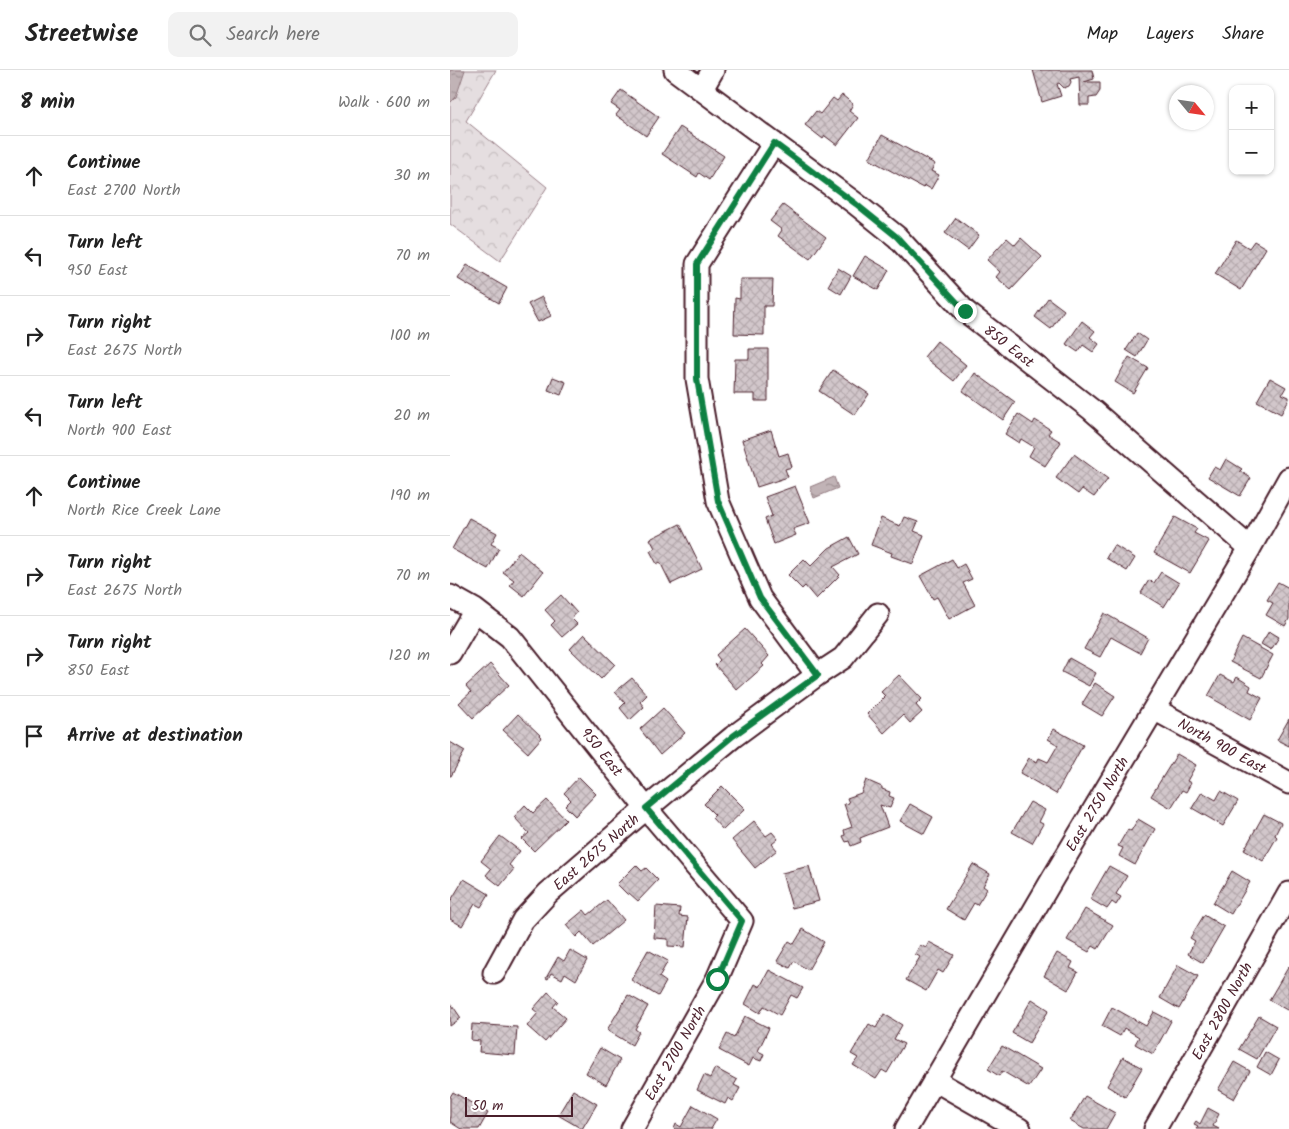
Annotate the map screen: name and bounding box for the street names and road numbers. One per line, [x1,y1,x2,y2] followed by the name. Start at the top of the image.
[978,319,1039,374] street label: 850 East
[1173,713,1270,781] street label: North 900 East
[574,723,629,782] street label: 950 East
[1060,752,1136,857] street label: East 2750 North
[548,808,645,897] street label: East 2675 North
[1186,958,1260,1065] street label: East 2800 North
[639,1001,713,1106] street label: East 2700 North

